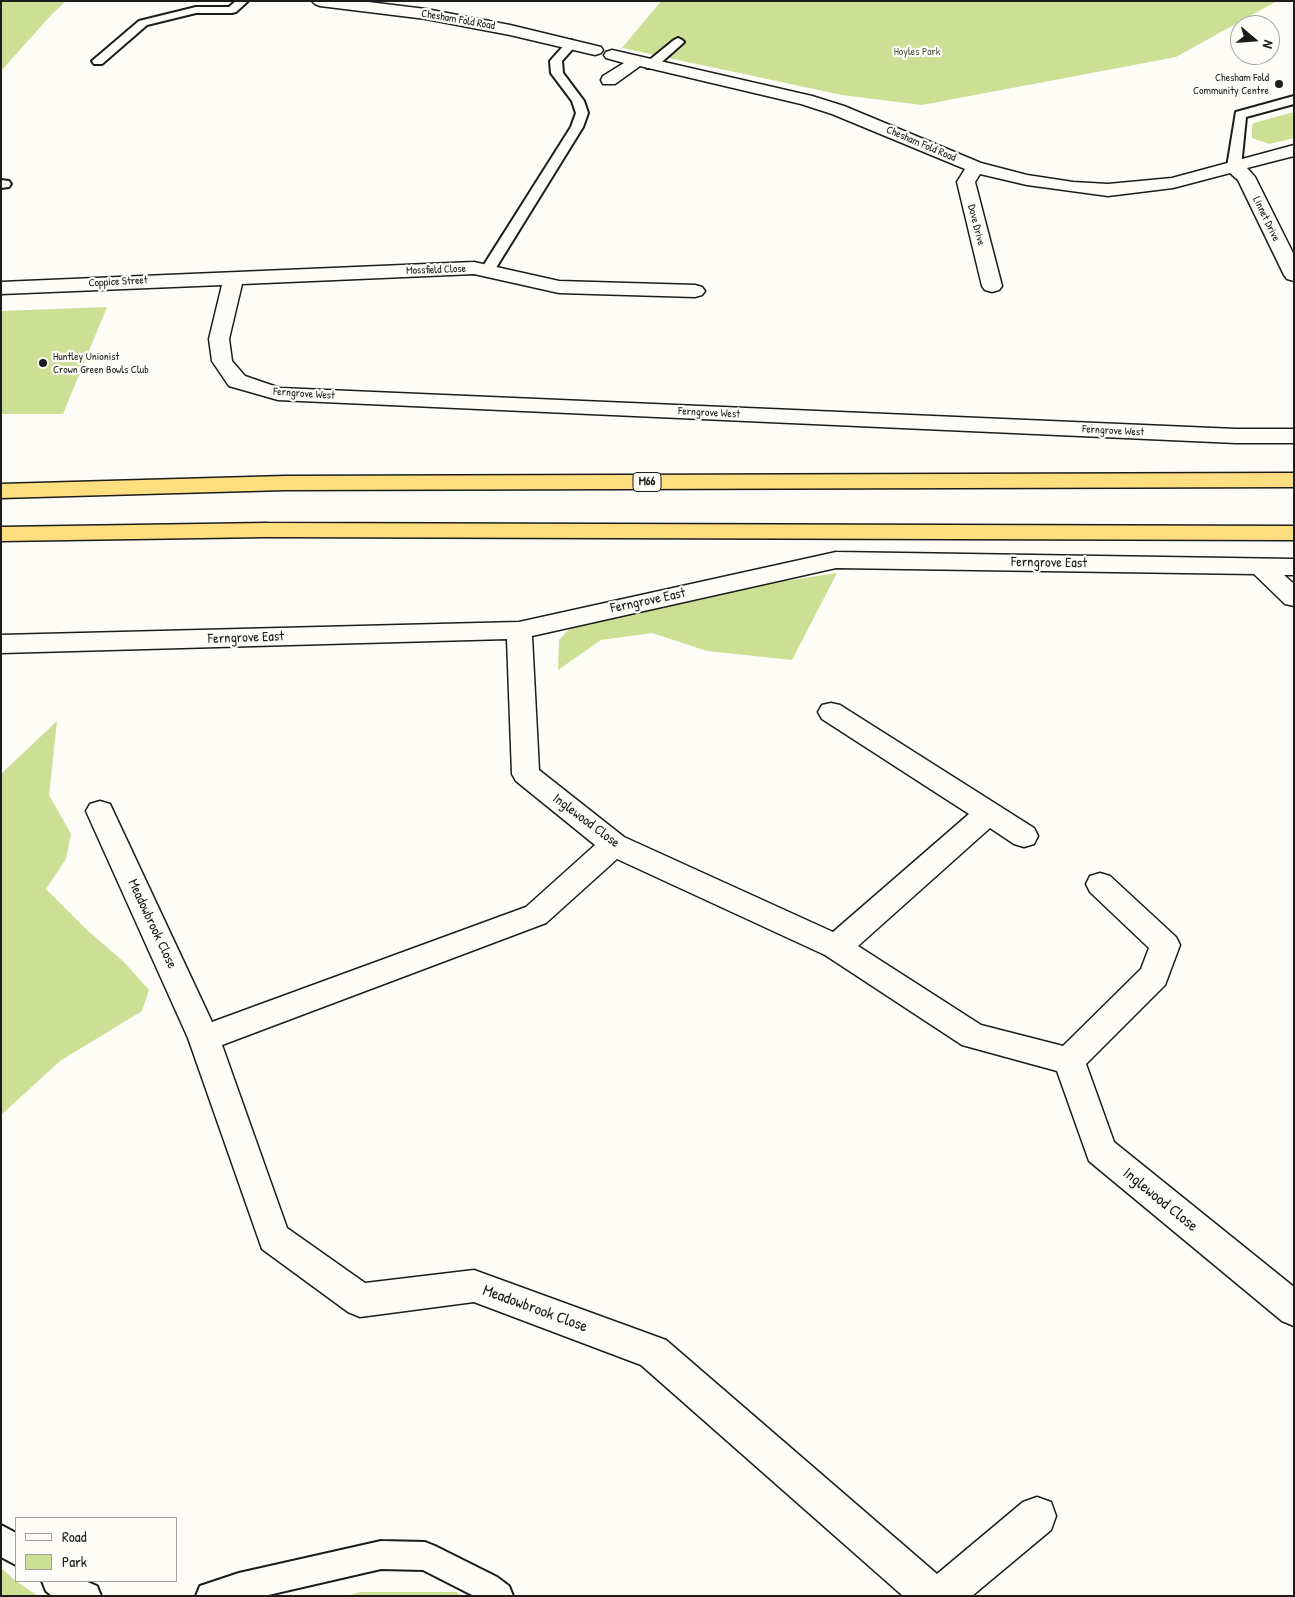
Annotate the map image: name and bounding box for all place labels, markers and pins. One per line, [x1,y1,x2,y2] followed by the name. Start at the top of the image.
[1193,71,1269,97] place label: Chesham Fold Community Centre
[1273,78,1285,90] marker: Chesham Fold Community Centre
[53,350,149,376] place label: Huntley Unionist Crown Green Bowls Club
[37,357,49,369] marker: Huntley Unionist Crown Green Bowls Club

